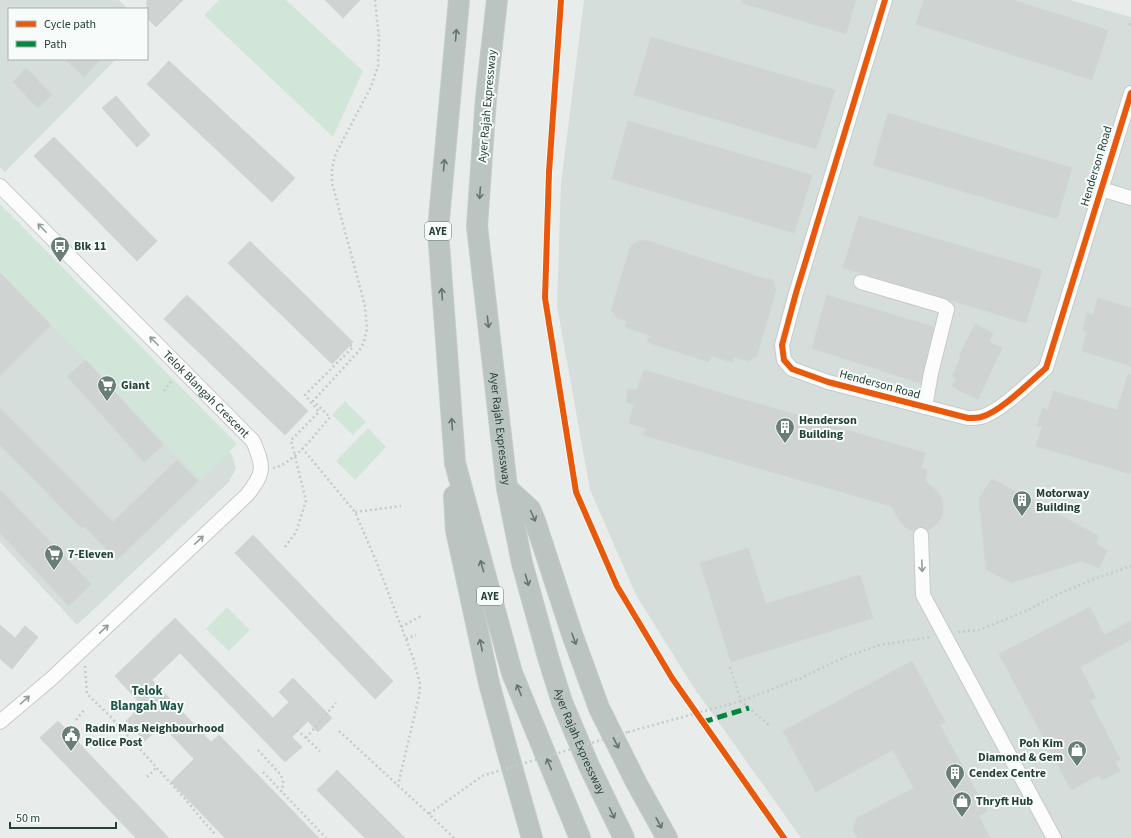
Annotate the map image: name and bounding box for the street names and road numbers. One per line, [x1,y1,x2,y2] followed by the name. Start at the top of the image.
[474,48,501,163] street label: Ayer Rajah Expressway
[1076,124,1117,208] street label: Henderson Road
[425,222,451,240] road number: AYE
[159,347,253,442] street label: Telok Blangah Crescent
[837,365,922,403] street label: Henderson Road
[485,371,515,487] street label: Ayer Rajah Expressway
[477,587,503,605] road number: AYE
[549,687,610,798] street label: Ayer Rajah Expressway

